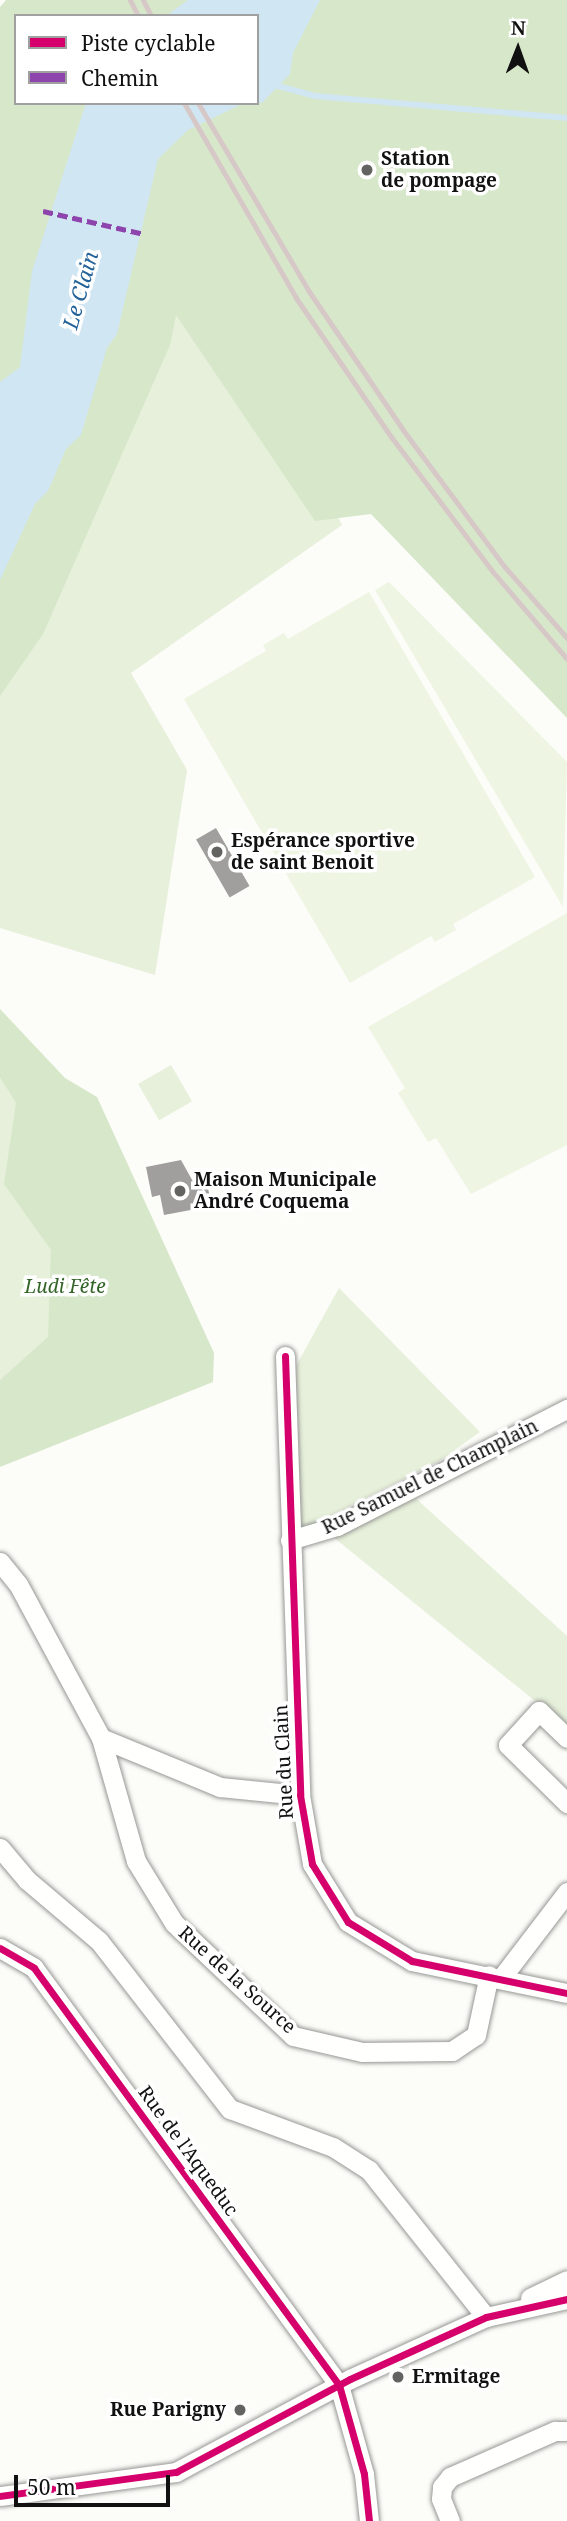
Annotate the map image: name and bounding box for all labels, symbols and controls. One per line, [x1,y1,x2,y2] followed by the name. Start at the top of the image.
[14,14,259,105] legend
[483,14,553,84] north arrow
[511,15,526,41] text: N
[81,29,215,57] text: Piste cyclable
[81,64,159,92] text: Chemin
[381,148,497,192] place label: Station de pompage
[359,162,375,178] marker: Station de pompage
[57,248,103,332] water label: Le Clain
[231,830,415,874] place label: Espérance sportive de saint Benoit
[209,844,225,860] marker: Espérance sportive de saint Benoit
[194,1169,377,1213] place label: Maison Municipale André Coquema
[172,1183,188,1199] marker: Maison Municipale André Coquema
[24,1276,106,1298] park label: Ludi Fête
[318,1415,542,1539] street label: Rue Samuel de Champlain
[270,1704,298,1820] street label: Rue du Clain
[174,1921,300,2039] street label: Rue de la Source
[133,2082,243,2220] street label: Rue de l'Aqueduc
[412,2366,500,2388] place label: Ermitage
[390,2369,406,2385] marker: Ermitage
[110,2399,226,2421] place label: Rue Parigny
[232,2402,248,2418] marker: Rue Parigny
[18,2462,173,2506] scale bar
[27,2473,76,2501] text: 50 m

